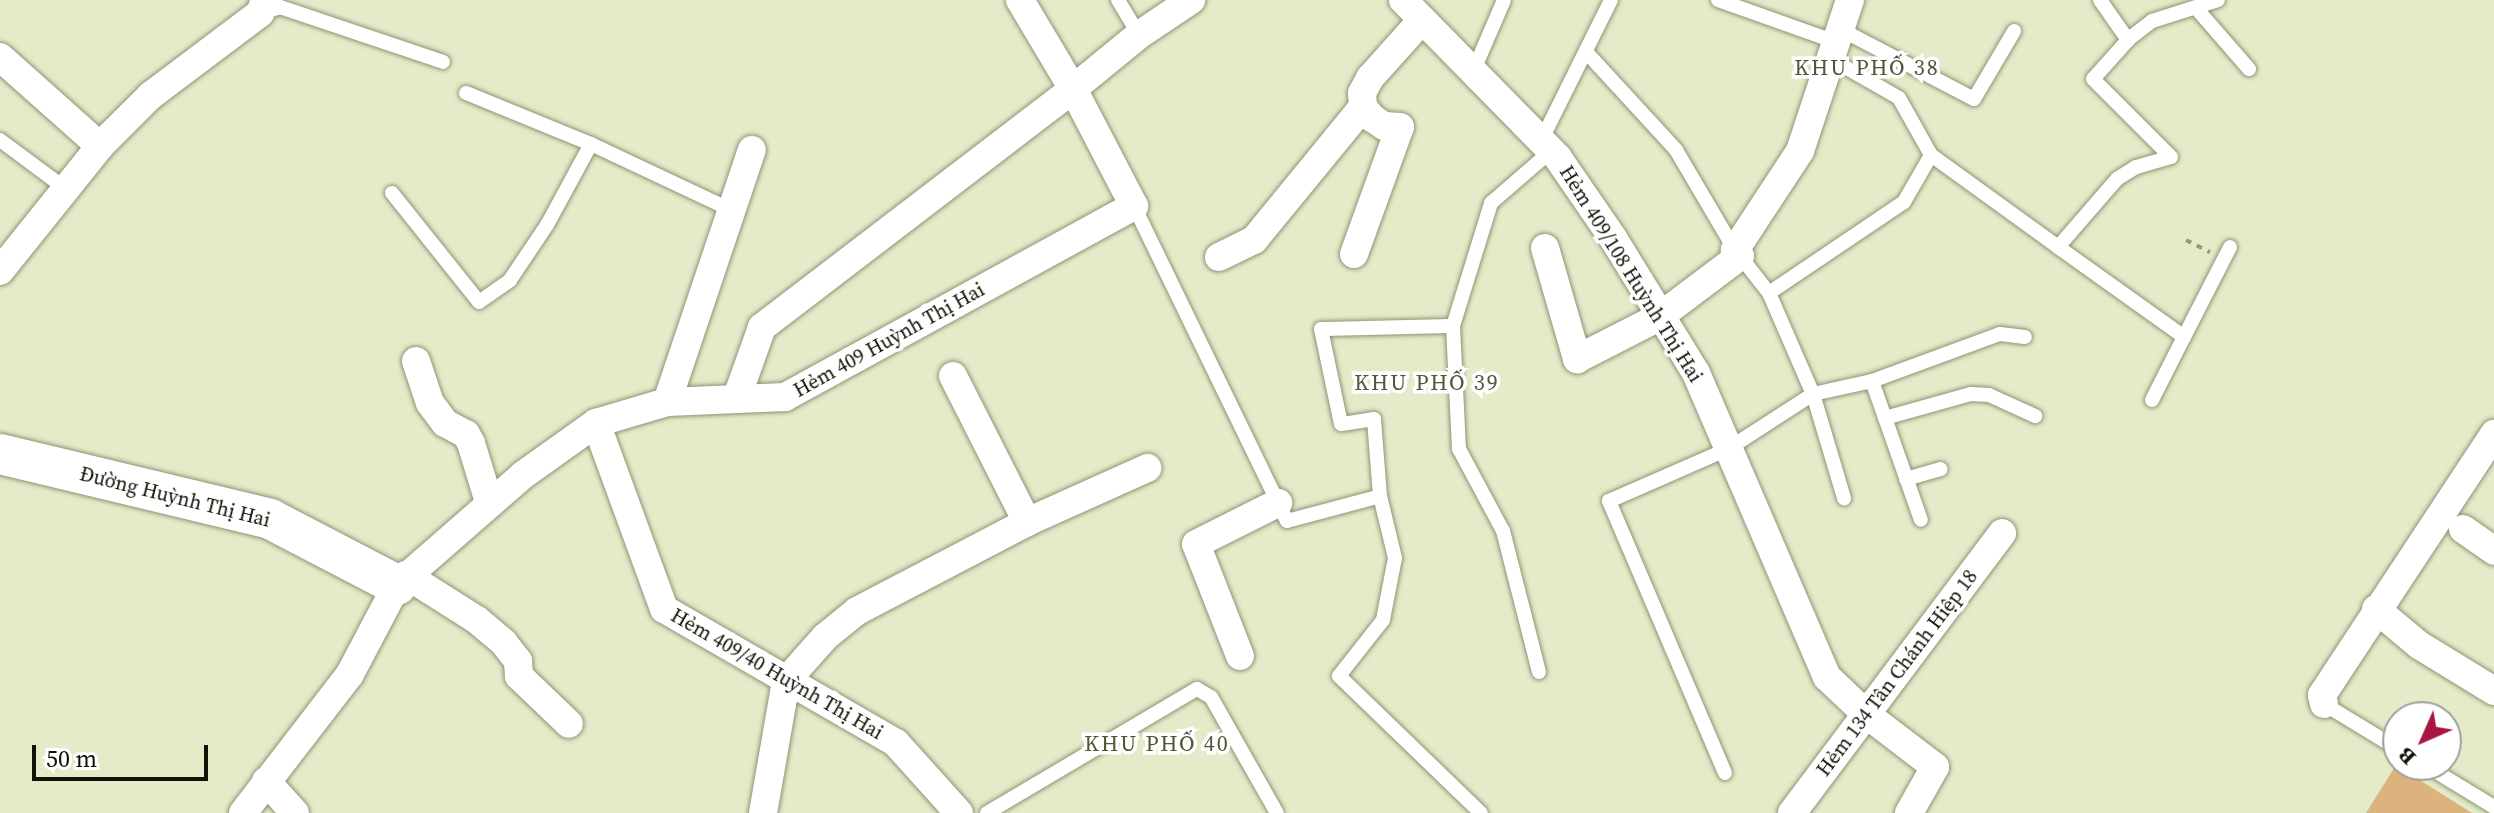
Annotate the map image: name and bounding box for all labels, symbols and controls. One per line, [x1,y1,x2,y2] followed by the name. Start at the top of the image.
[1794,55,1940,81] district label: KHU PHỐ 38
[1554,161,1708,387] street label: Hẻm 409/108 Huỳnh Thị Hai
[789,277,989,403] street label: Hẻm 409 Huỳnh Thị Hai
[1354,370,1500,396] district label: KHU PHỐ 39
[77,462,273,532] street label: Đường Huỳnh Thị Hai
[1811,565,1983,781] street label: Hẻm 134 Tân Chánh Hiệp 18
[666,603,888,745] street label: Hẻm 409/40 Huỳnh Thị Hai
[2382,701,2462,781] north arrow
[36,729,212,779] scale bar
[1084,731,1230,757] district label: KHU PHỐ 40
[2391,741,2422,772] text: B
[46,742,97,775] text: 50 m

